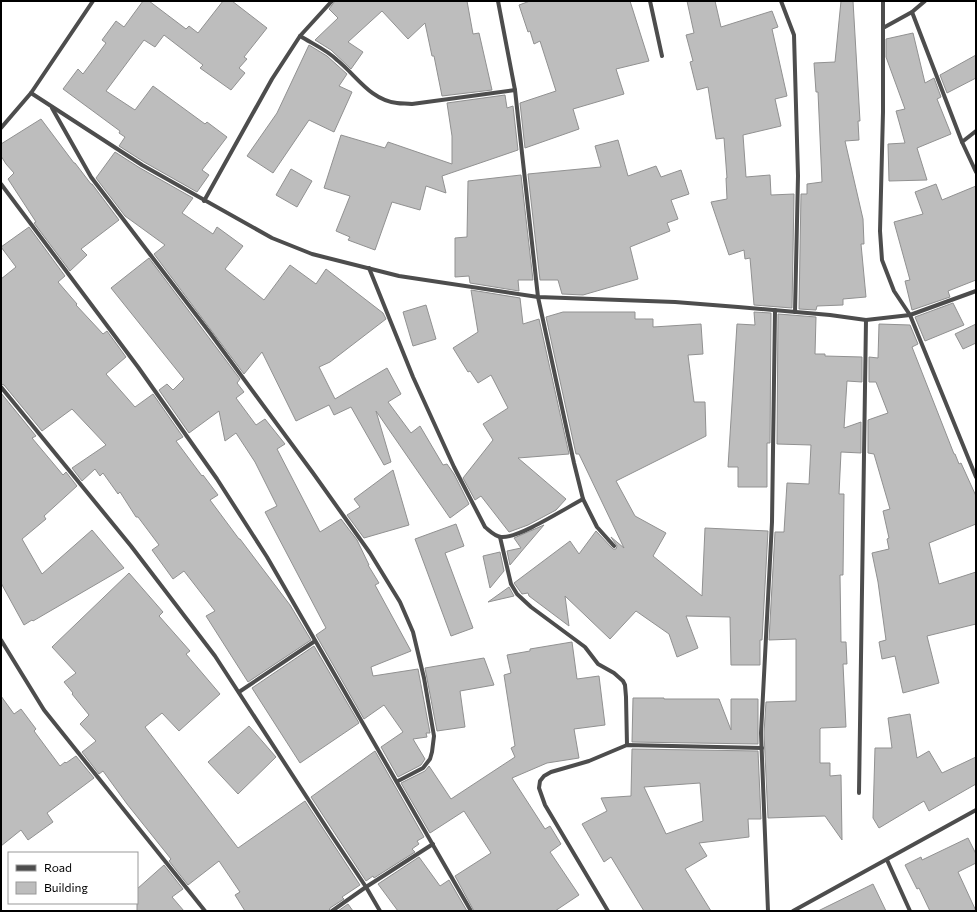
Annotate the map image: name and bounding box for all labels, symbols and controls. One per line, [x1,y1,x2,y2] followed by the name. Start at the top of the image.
[8,852,138,904] legend
[44,860,72,874] text: Road
[44,880,88,894] text: Building

